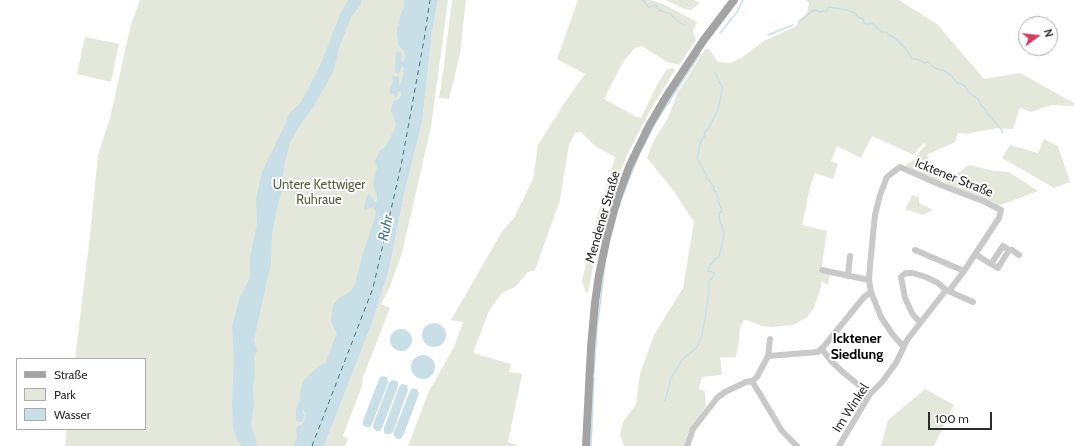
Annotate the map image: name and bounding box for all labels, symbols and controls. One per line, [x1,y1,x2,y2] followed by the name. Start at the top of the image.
[1018,16,1058,56] north arrow
[1041,28,1056,39] text: N
[913,155,995,201] street label: Icktener Straße
[582,169,624,265] street label: Mendener Straße
[273,177,365,208] park label: Untere Kettwiger Ruhraue
[375,214,397,242] water label: Ruhr
[831,331,883,364] district label: Icktener Siedlung
[16,358,146,430] legend
[54,367,87,382] text: Straße
[829,381,873,435] street label: Im Winkel
[54,387,76,402] text: Park
[930,404,994,430] scale bar
[54,407,91,422] text: Wasser
[935,411,969,426] text: 100 m

